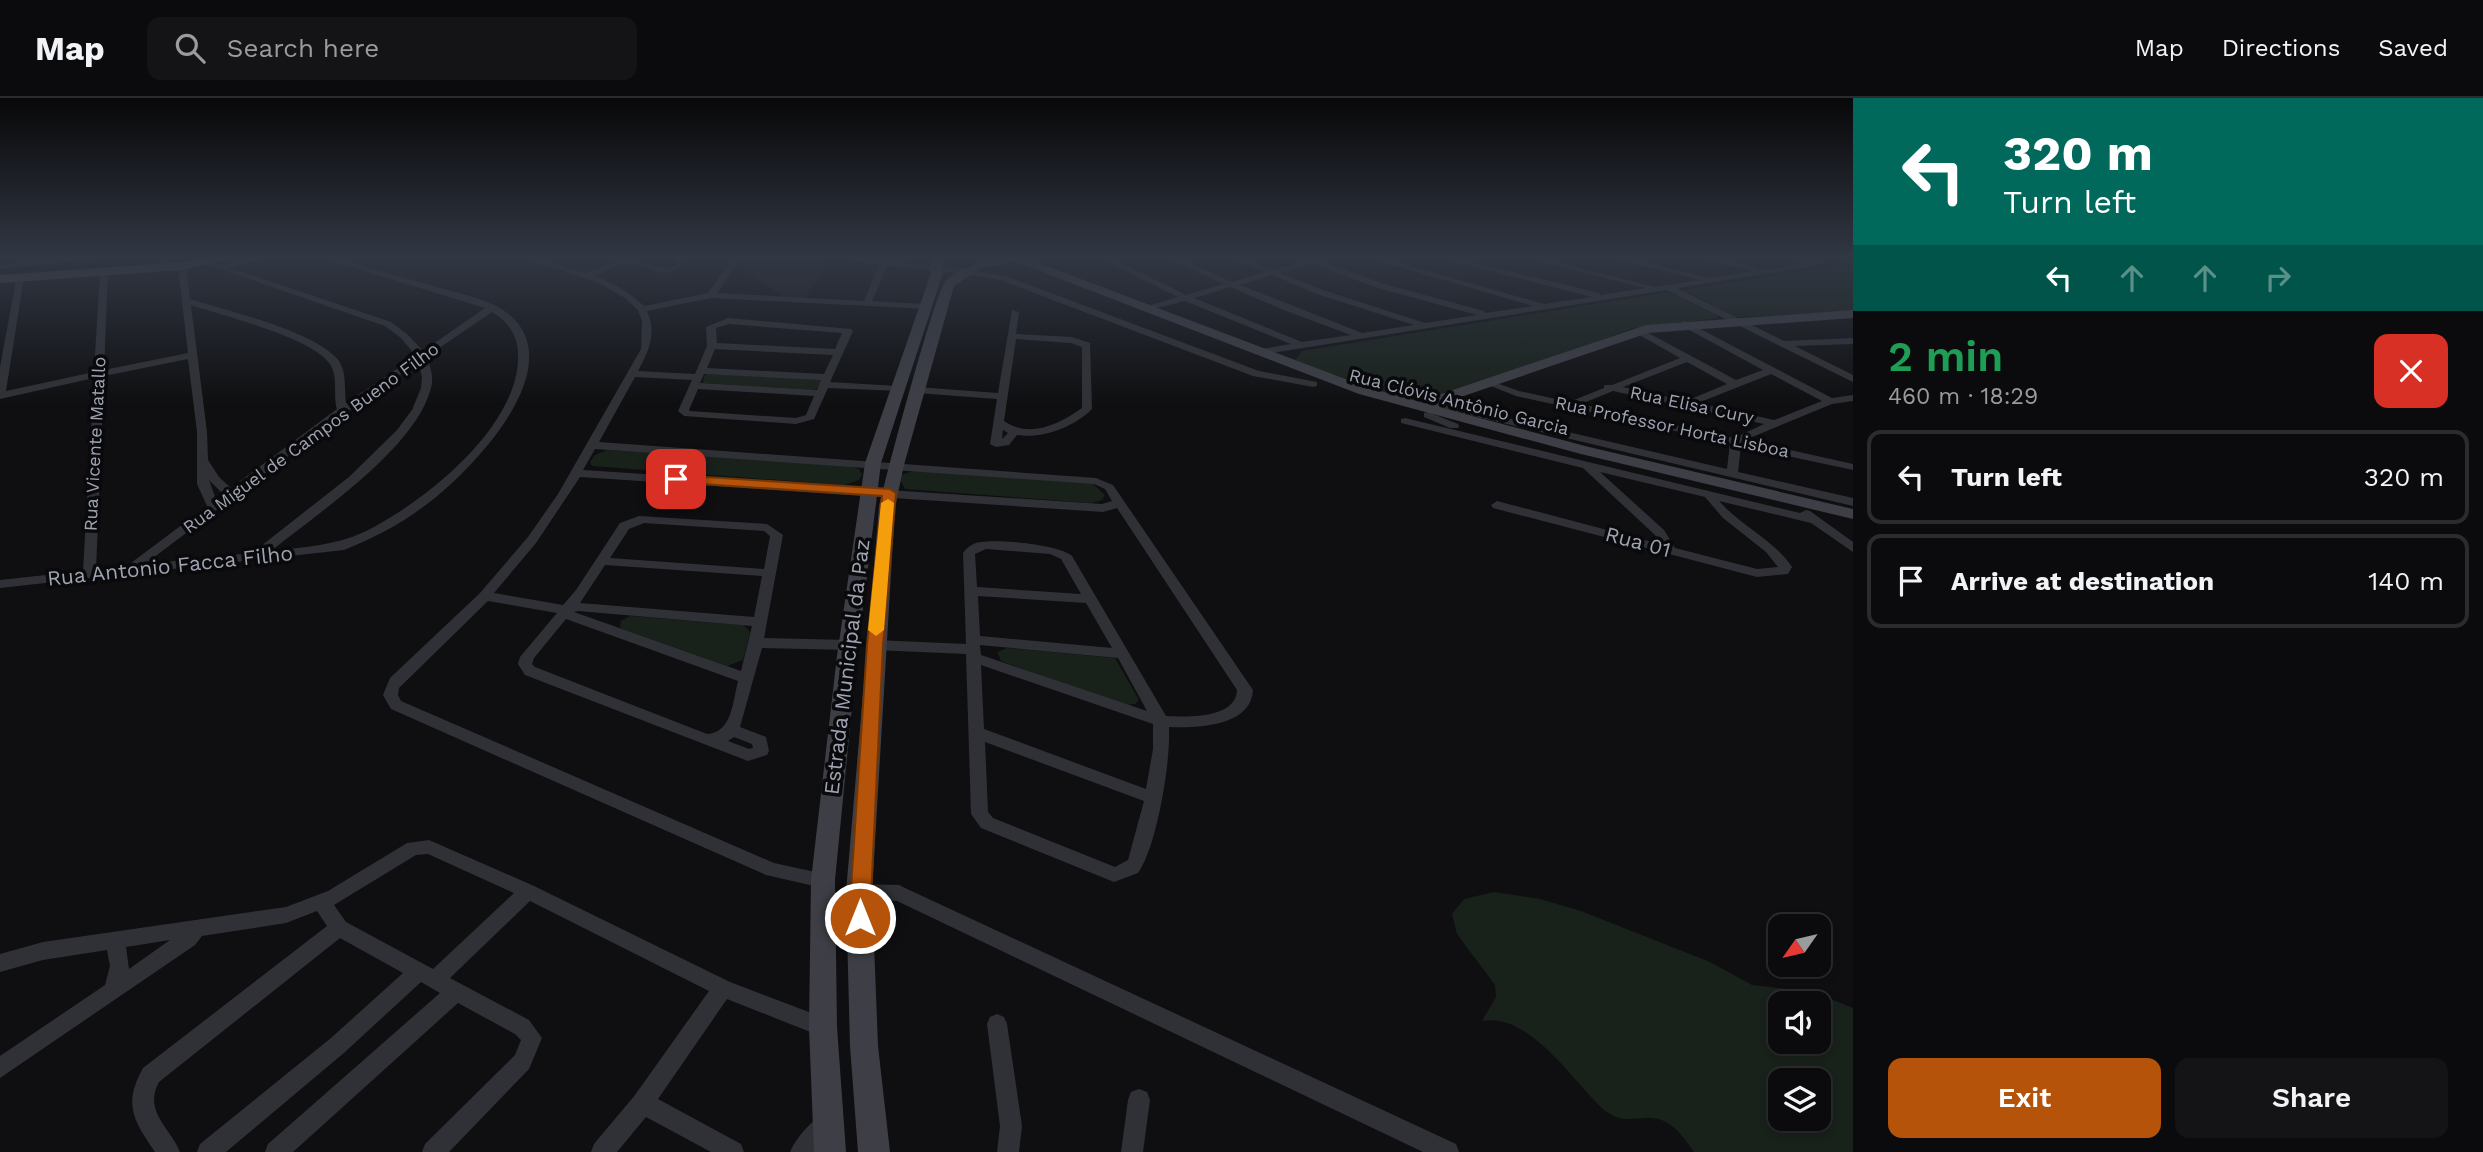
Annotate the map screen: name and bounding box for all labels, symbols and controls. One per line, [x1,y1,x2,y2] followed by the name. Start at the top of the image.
[147,17,637,80] search box
[35,29,105,68] text: Map
[171,29,209,67] icon: search
[227,33,379,63] text: Search here
[2135,34,2184,62] text: Map
[2222,34,2340,62] text: Directions
[2378,34,2448,62] text: Saved
[2003,124,2153,182] text: 320 m
[1888,126,1979,217] icon: left
[2003,183,2136,221] text: Turn left
[2040,259,2078,297] icon: left
[2113,259,2151,297] icon: ahead
[2186,259,2224,297] icon: ahead
[2259,259,2297,297] icon: right
[1888,332,2003,381] text: 2 min
[2374,334,2448,408] button: close
[179,338,443,537] street label: Rua Miguel de Campos Bueno Filho
[79,356,110,532] street label: Rua Vicente Matallo
[1347,364,1571,439] street label: Rua Clóvis Antônio Garcia
[1628,381,1757,428] street label: Rua Elisa Cury
[1888,383,2038,410] text: 460 m · 18:29
[1553,391,1791,462] street label: Rua Professor Horta Lisboa
[646,449,706,509] pin
[1892,458,1930,496] icon: left
[657,460,695,498] icon: arrive
[1951,462,2062,492] text: Turn left
[2364,462,2444,492] text: 320 m
[1603,521,1673,562] street label: Rua 01
[818,538,875,796] street label: Estrada Municipal da Paz
[46,540,294,591] street label: Rua Antonio Facca Filho
[1892,562,1930,600] icon: arrive
[1951,566,2214,596] text: Arrive at destination
[2368,566,2444,596] text: 140 m
[823,881,897,955] position arrow
[1768,914,1830,976] north arrow
[1768,914,1831,1131] map controls
[1768,991,1831,1054] button: sound
[1888,1058,2161,1138] button: Exit
[2175,1058,2448,1138] button: Share
[1768,1068,1831,1131] button: layers

